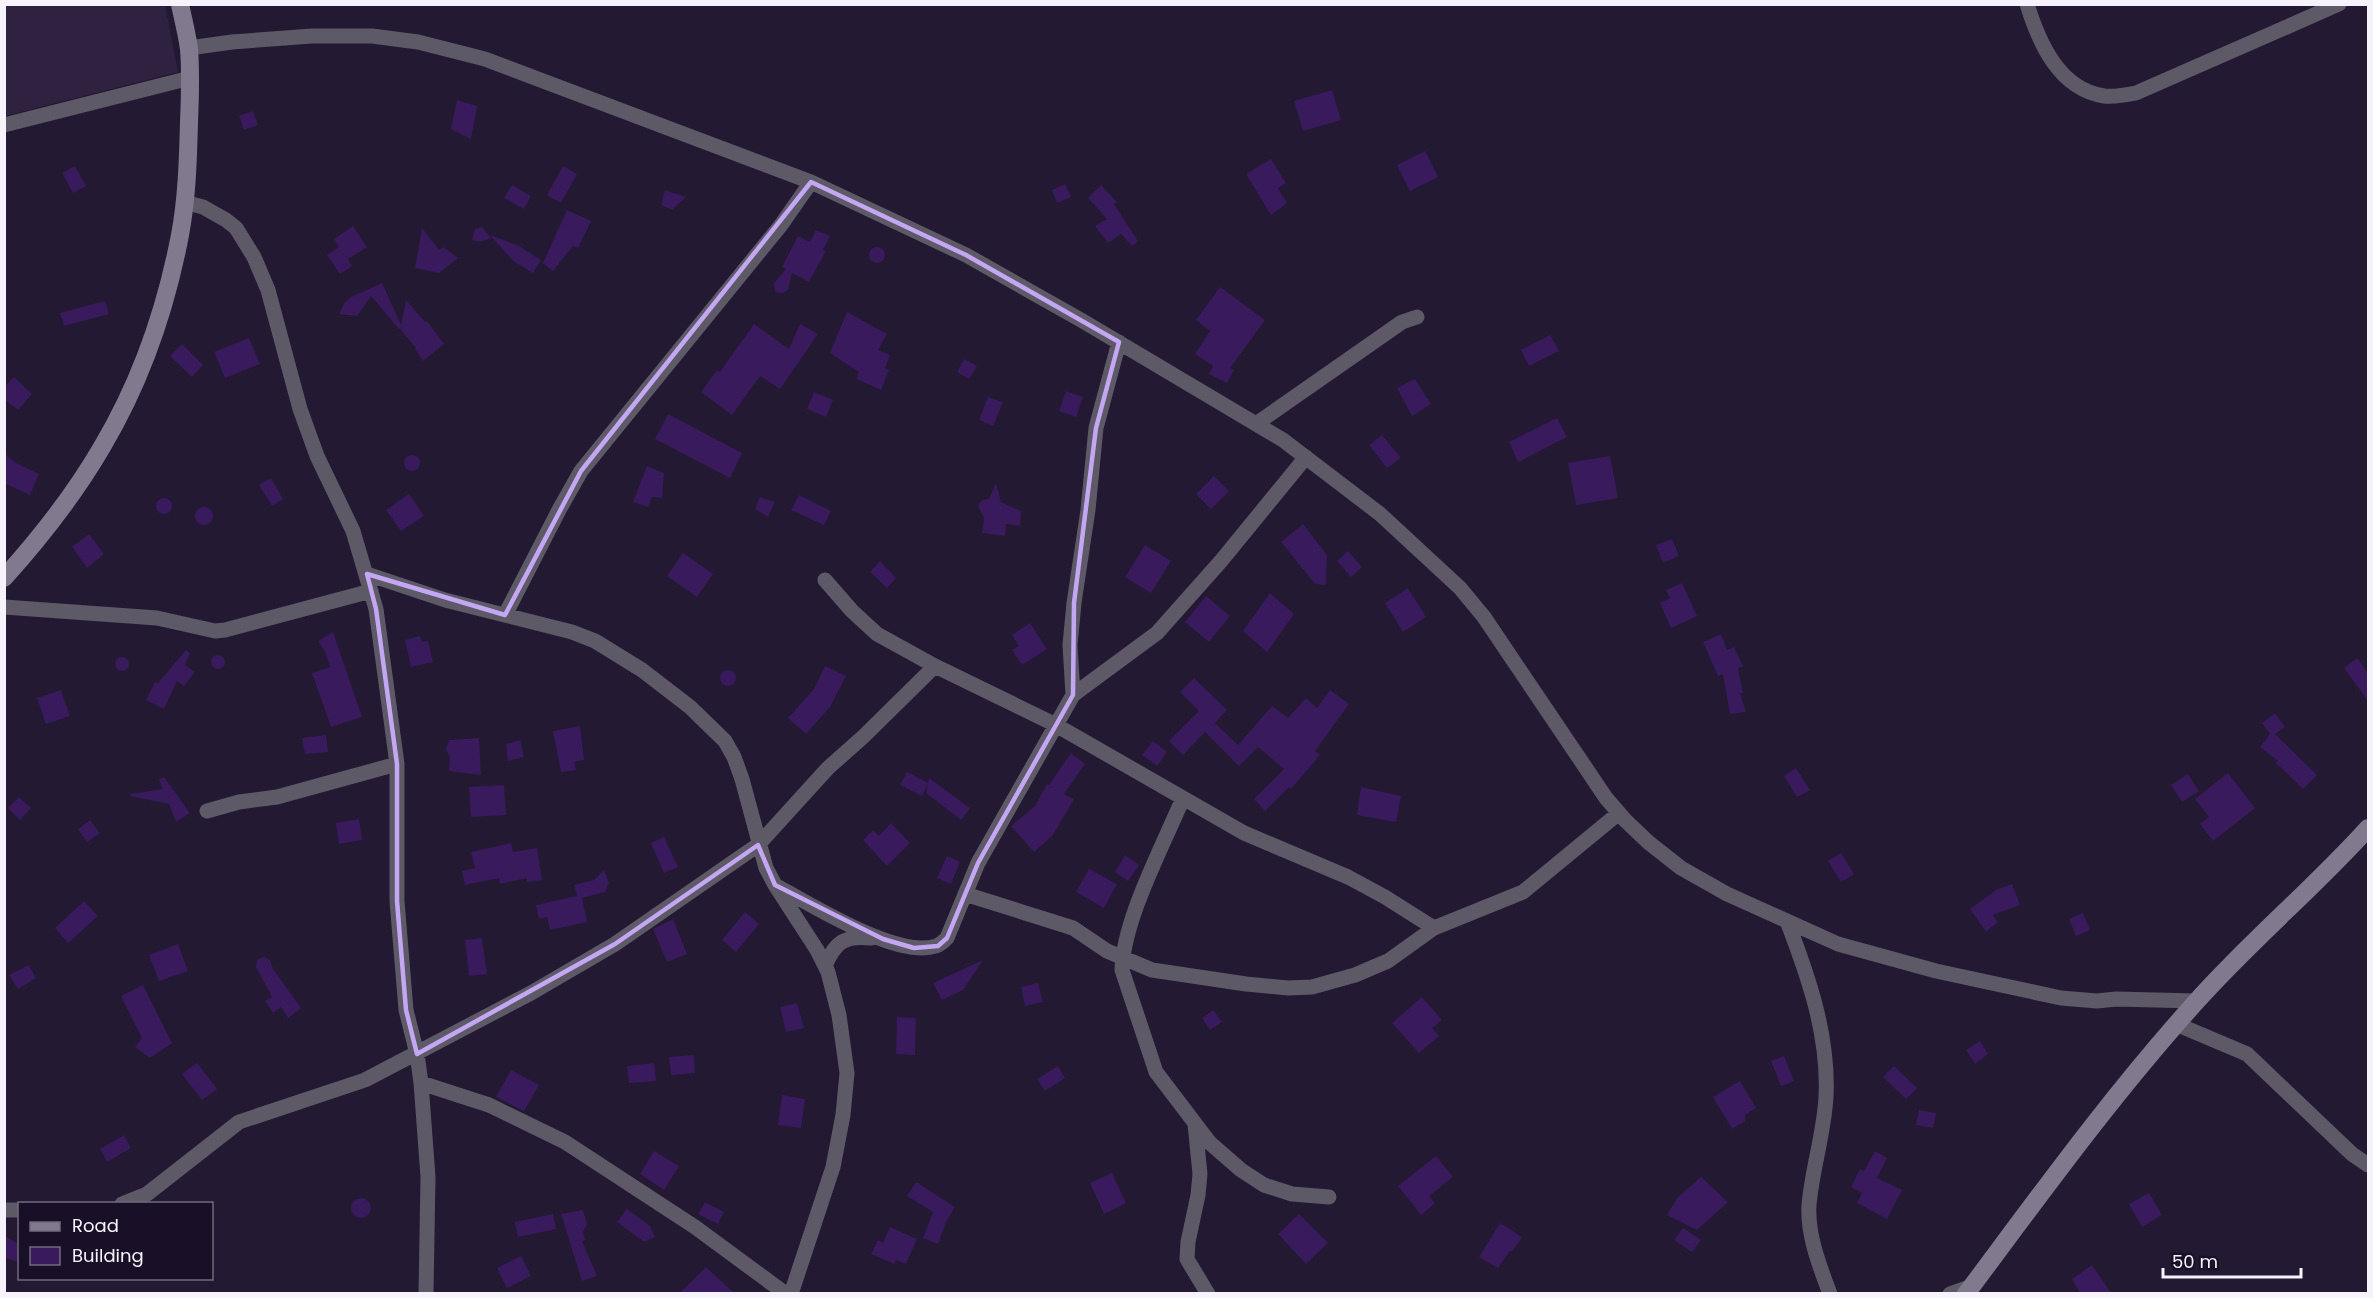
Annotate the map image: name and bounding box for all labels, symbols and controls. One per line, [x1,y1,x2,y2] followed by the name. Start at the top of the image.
[18,1202,213,1280] legend
[72,1213,119,1238] text: Road
[2163,1241,2301,1279] scale bar
[72,1243,144,1268] text: Building
[2172,1249,2218,1274] text: 50 m

